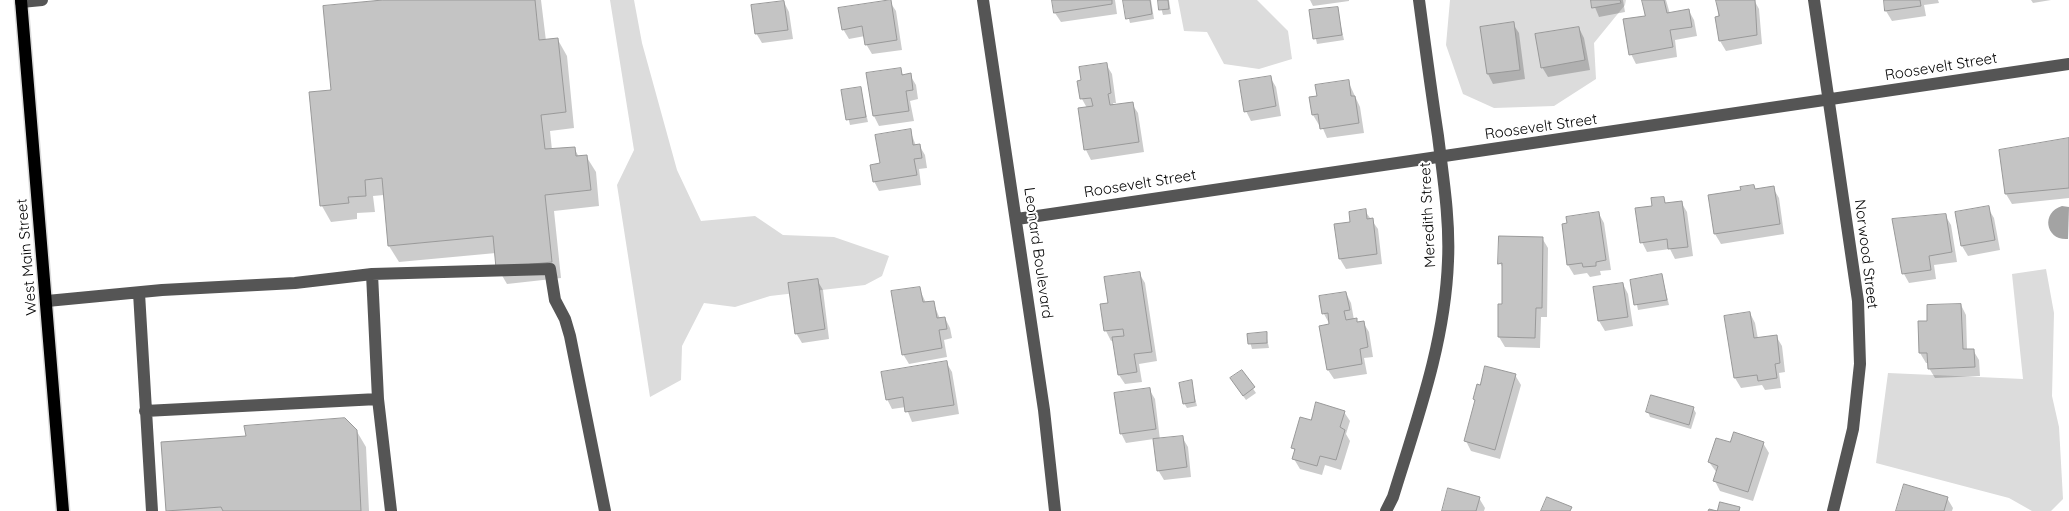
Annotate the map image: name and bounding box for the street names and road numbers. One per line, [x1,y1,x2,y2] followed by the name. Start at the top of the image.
[1884,49,1998,85] street label: Roosevelt Street
[1484,110,1598,144] street label: Roosevelt Street
[1416,162,1440,268] street label: Meredith Street
[1083,166,1197,202] street label: Roosevelt Street
[1020,186,1056,320] street label: Leonard Boulevard
[13,198,41,316] street label: West Main Street
[1850,198,1882,310] street label: Norwood Street

